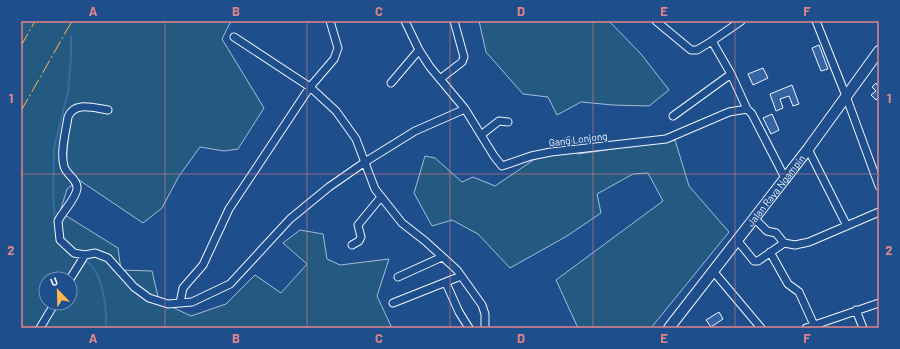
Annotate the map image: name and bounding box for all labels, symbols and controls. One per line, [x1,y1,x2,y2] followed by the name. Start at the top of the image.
[89,3,98,19] text: A
[232,3,240,19] text: B
[375,3,383,19] text: C
[517,3,525,19] text: D
[660,3,668,19] text: E
[803,3,811,19] text: F
[9,90,13,106] text: 1
[887,90,891,106] text: 1
[548,129,608,149] street label: Gang Lonjong
[744,152,807,229] street label: Jalan Raya Ngampin
[7,242,15,258] text: 2
[885,242,893,258] text: 2
[38,271,78,311] north arrow
[48,274,60,289] text: U
[89,330,98,346] text: A
[232,330,240,346] text: B
[375,330,383,346] text: C
[517,330,525,346] text: D
[660,330,668,346] text: E
[803,330,811,346] text: F

